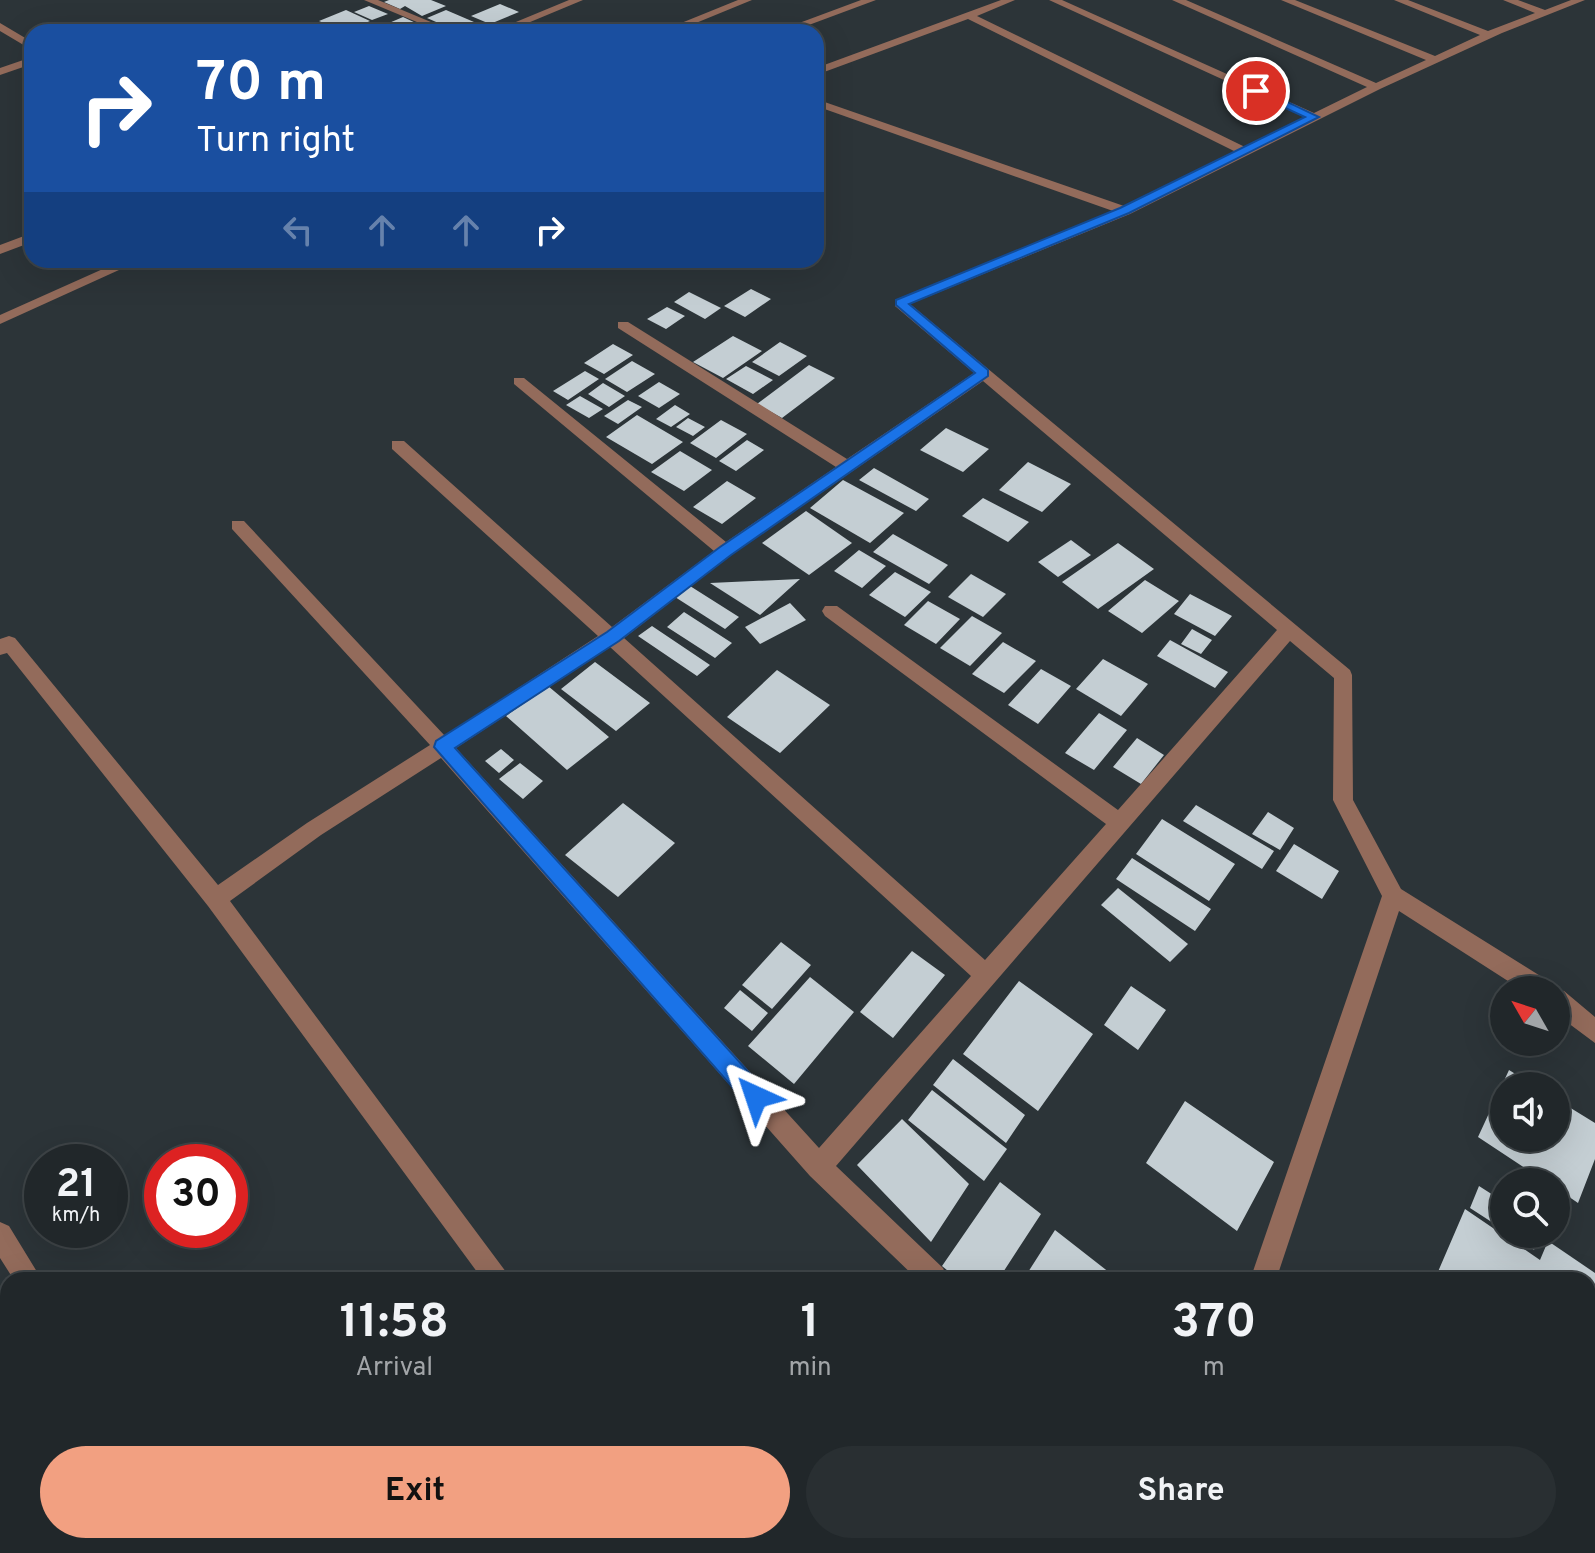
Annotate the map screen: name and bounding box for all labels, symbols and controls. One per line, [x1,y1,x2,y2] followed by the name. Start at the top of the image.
[196,50,326,120] text: 70 m
[64,56,168,160] icon: right
[1222,57,1290,125] pin
[1234,69,1278,113] icon: arrive
[196,119,355,165] text: Turn right
[276,208,320,252] icon: left
[360,208,404,252] icon: ahead
[444,208,488,252] icon: ahead
[528,208,572,252] icon: right
[1490,976,1570,1056] north arrow
[1490,976,1570,1248] map controls
[714,1055,798,1139] position arrow
[1490,1072,1570,1152] button: sound
[144,1144,248,1248] speed limit sign: 30
[56,1161,96,1211] text: 21
[1490,1168,1570,1248] button: search
[52,1203,100,1229] text: km/h
[339,1294,449,1354] text: 11:58
[800,1294,820,1354] text: 1
[1171,1294,1257,1354] text: 370
[355,1352,433,1385] text: Arrival
[788,1352,832,1385] text: min
[1203,1352,1225,1385] text: m
[40,1446,790,1538] button: Exit
[806,1446,1556,1538] button: Share

